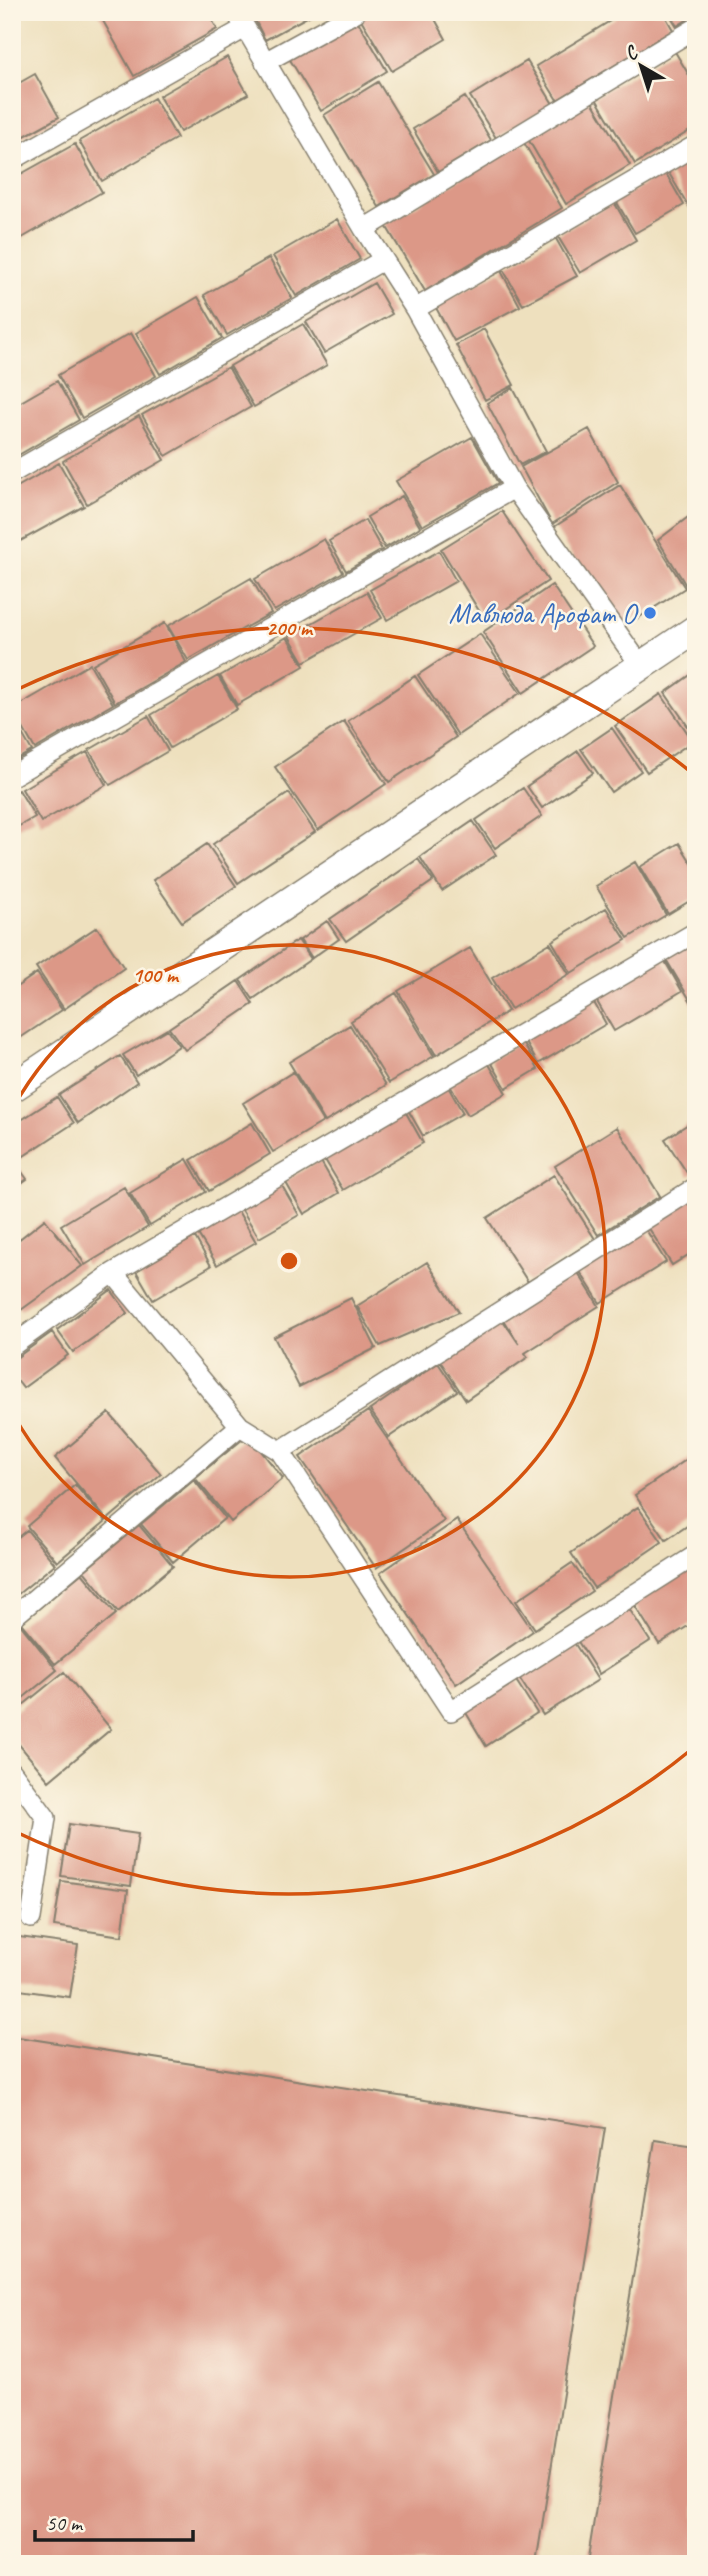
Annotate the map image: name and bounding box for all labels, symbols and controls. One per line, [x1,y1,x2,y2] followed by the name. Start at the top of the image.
[606,32,676,102] north arrow
[620,40,644,66] text: С
[449,596,639,631] place label: Мавлюда Арофат О
[642,605,658,621] marker: Мавлюда Арофат О
[266,615,314,641] text: 200 m
[132,962,180,988] text: 100 m
[277,1249,301,1273] centre of rings
[35,2499,192,2543] scale bar
[46,2510,84,2536] text: 50 m

